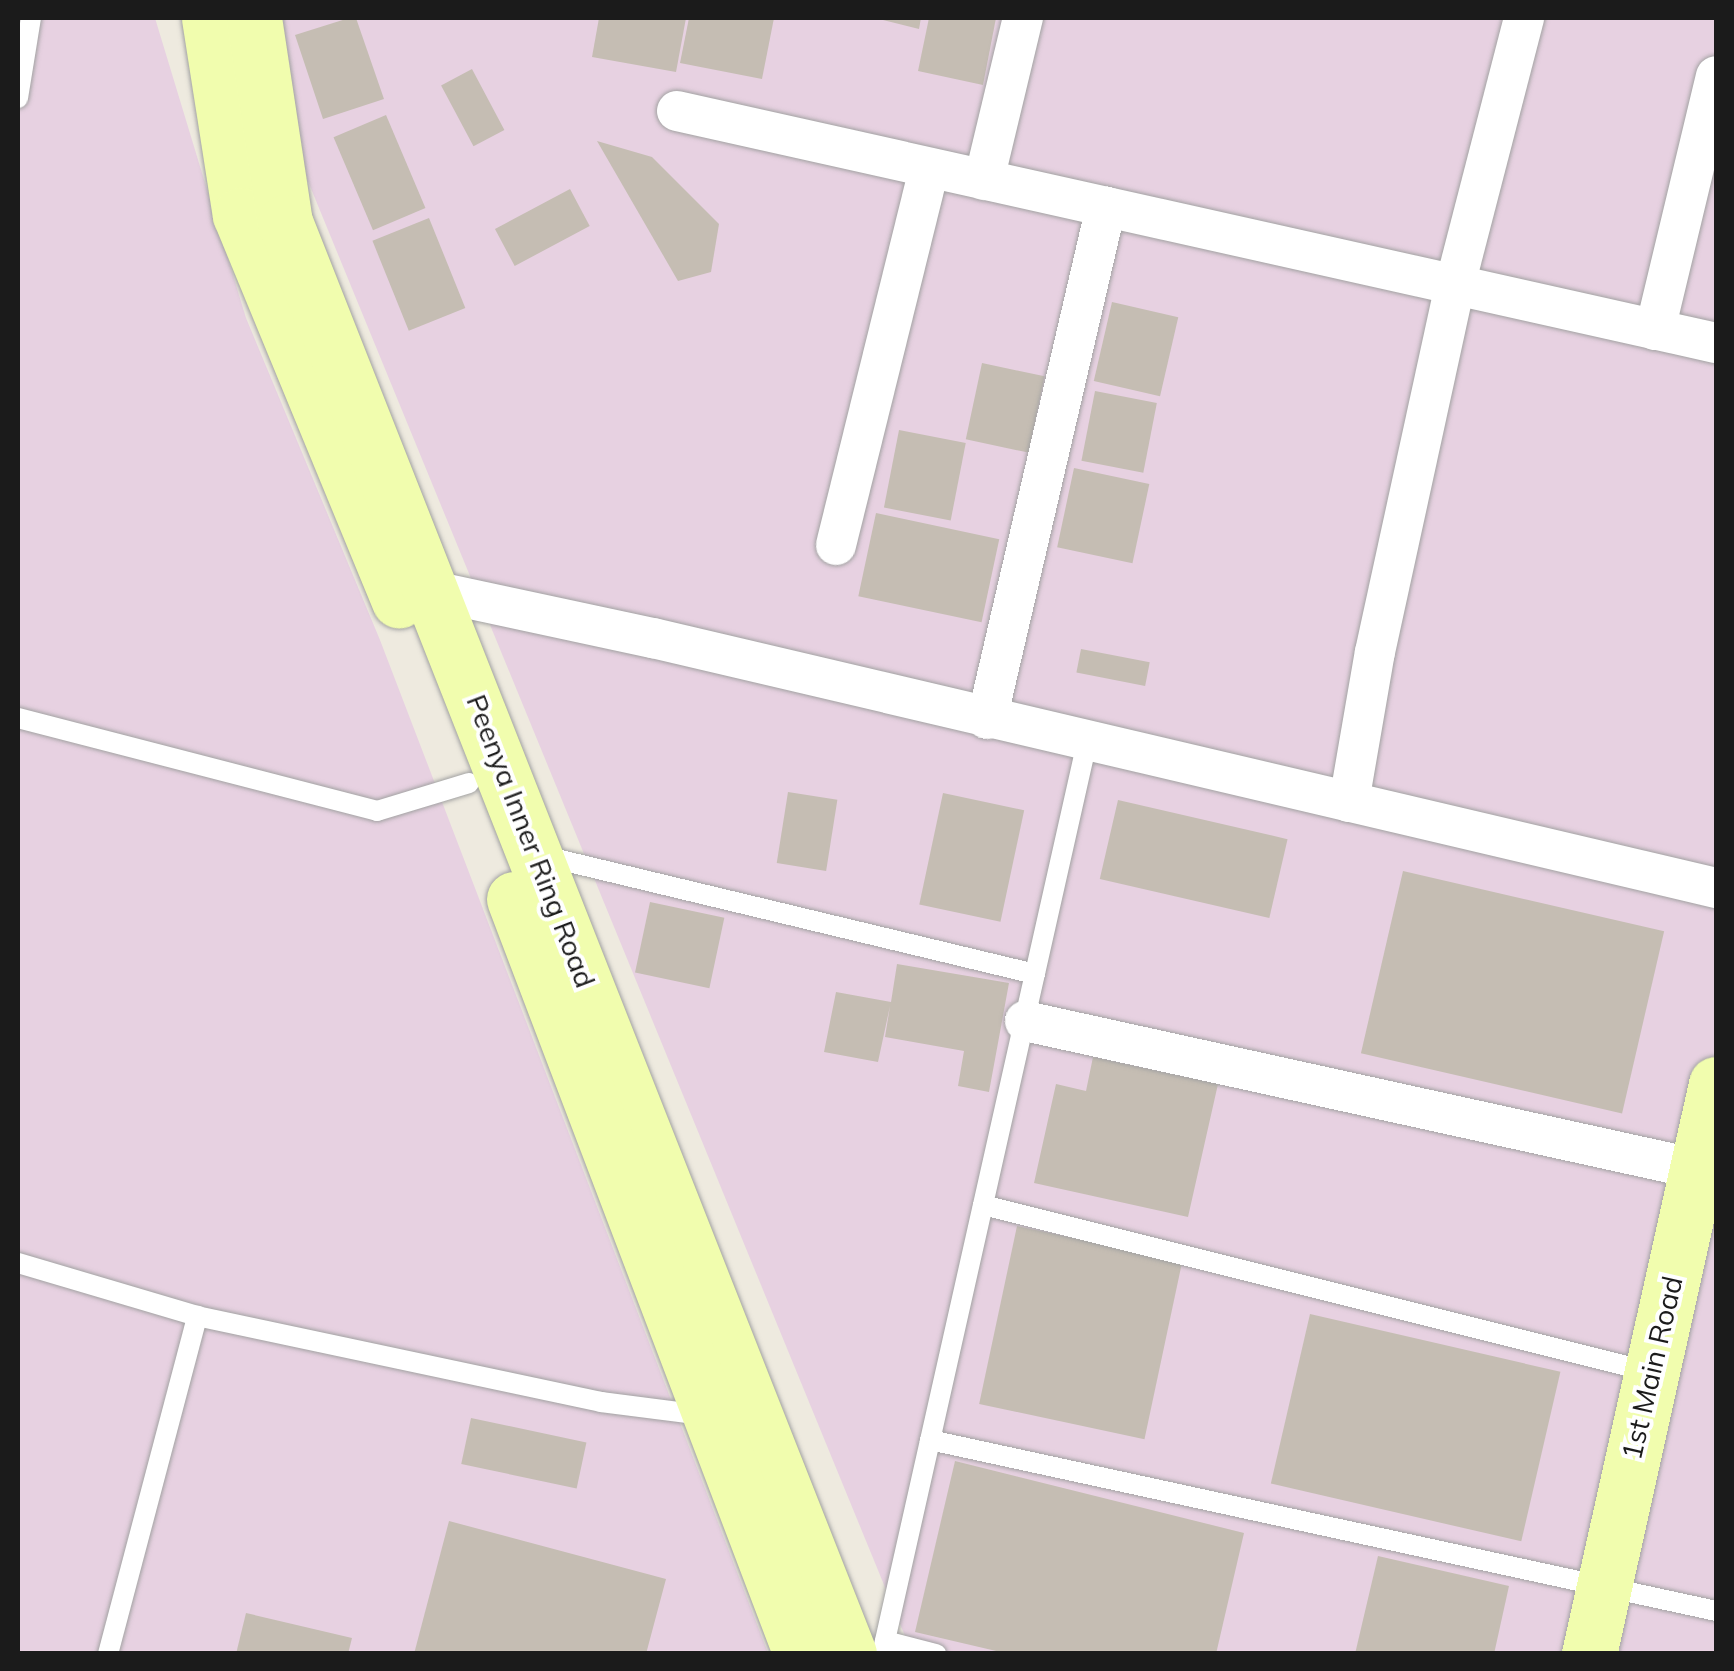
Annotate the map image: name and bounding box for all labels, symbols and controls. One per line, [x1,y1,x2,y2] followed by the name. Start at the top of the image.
[460,690,602,992] street label: Peenya Inner Ring Road
[1615,1273,1689,1463] street label: 1st Main Road

